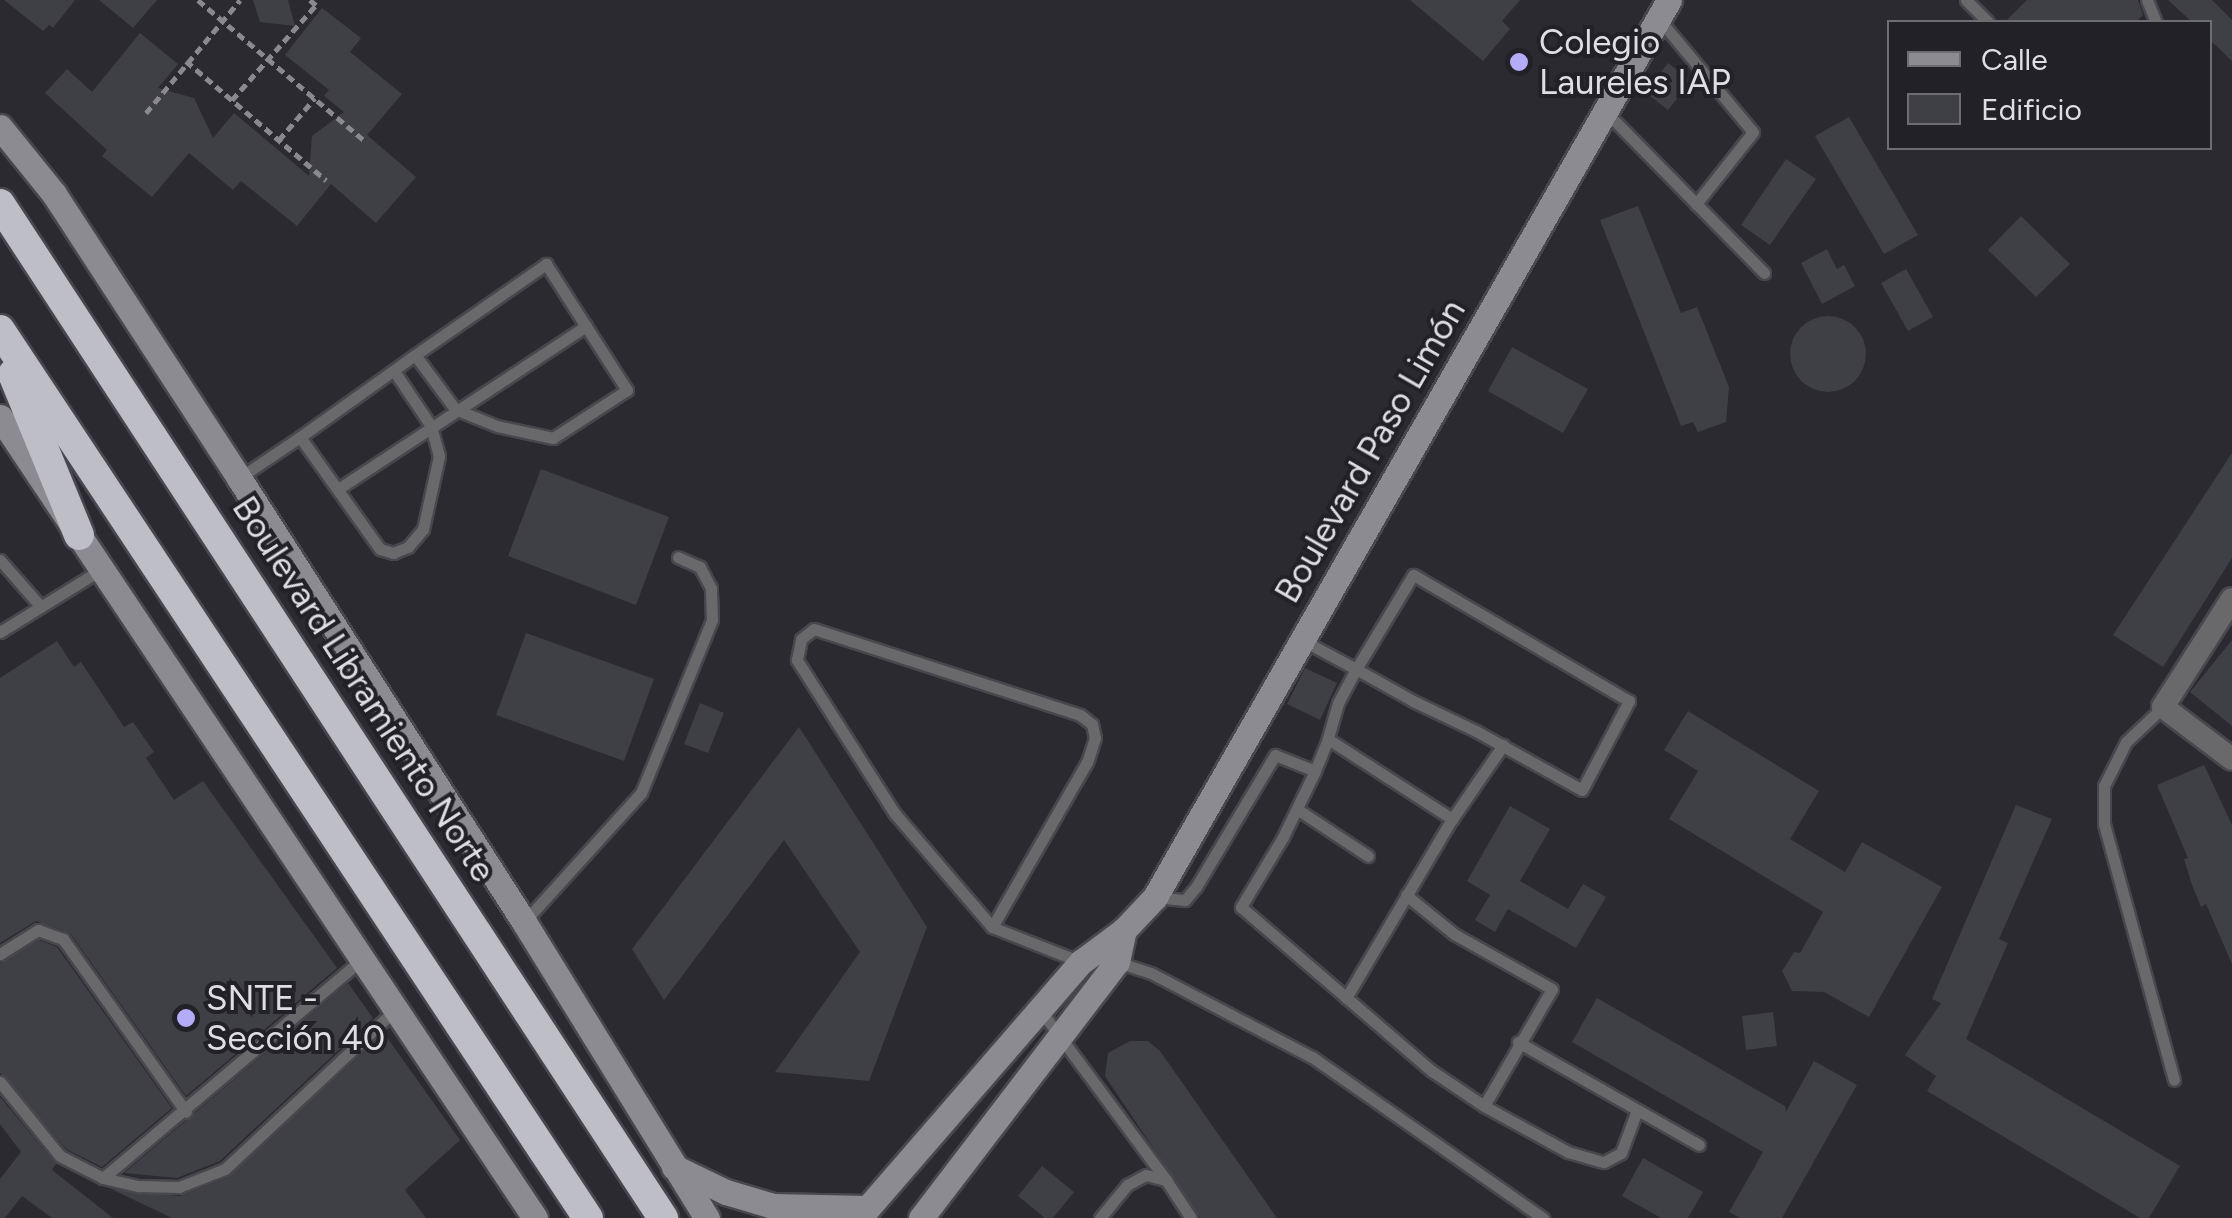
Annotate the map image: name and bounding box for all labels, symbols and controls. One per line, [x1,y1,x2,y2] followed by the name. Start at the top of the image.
[1887,20,2212,150] legend
[1539,21,1731,103] place label: Colegio Laureles IAP
[1981,41,2048,78] text: Calle
[1508,51,1530,73] marker: Colegio Laureles IAP
[1981,91,2082,128] text: Edificio
[1266,292,1474,610] street label: Boulevard Paso Limón
[224,489,504,889] street label: Boulevard Libramiento Norte
[206,977,385,1059] place label: SNTE - Sección 40
[175,1007,197,1029] marker: SNTE - Sección 40

